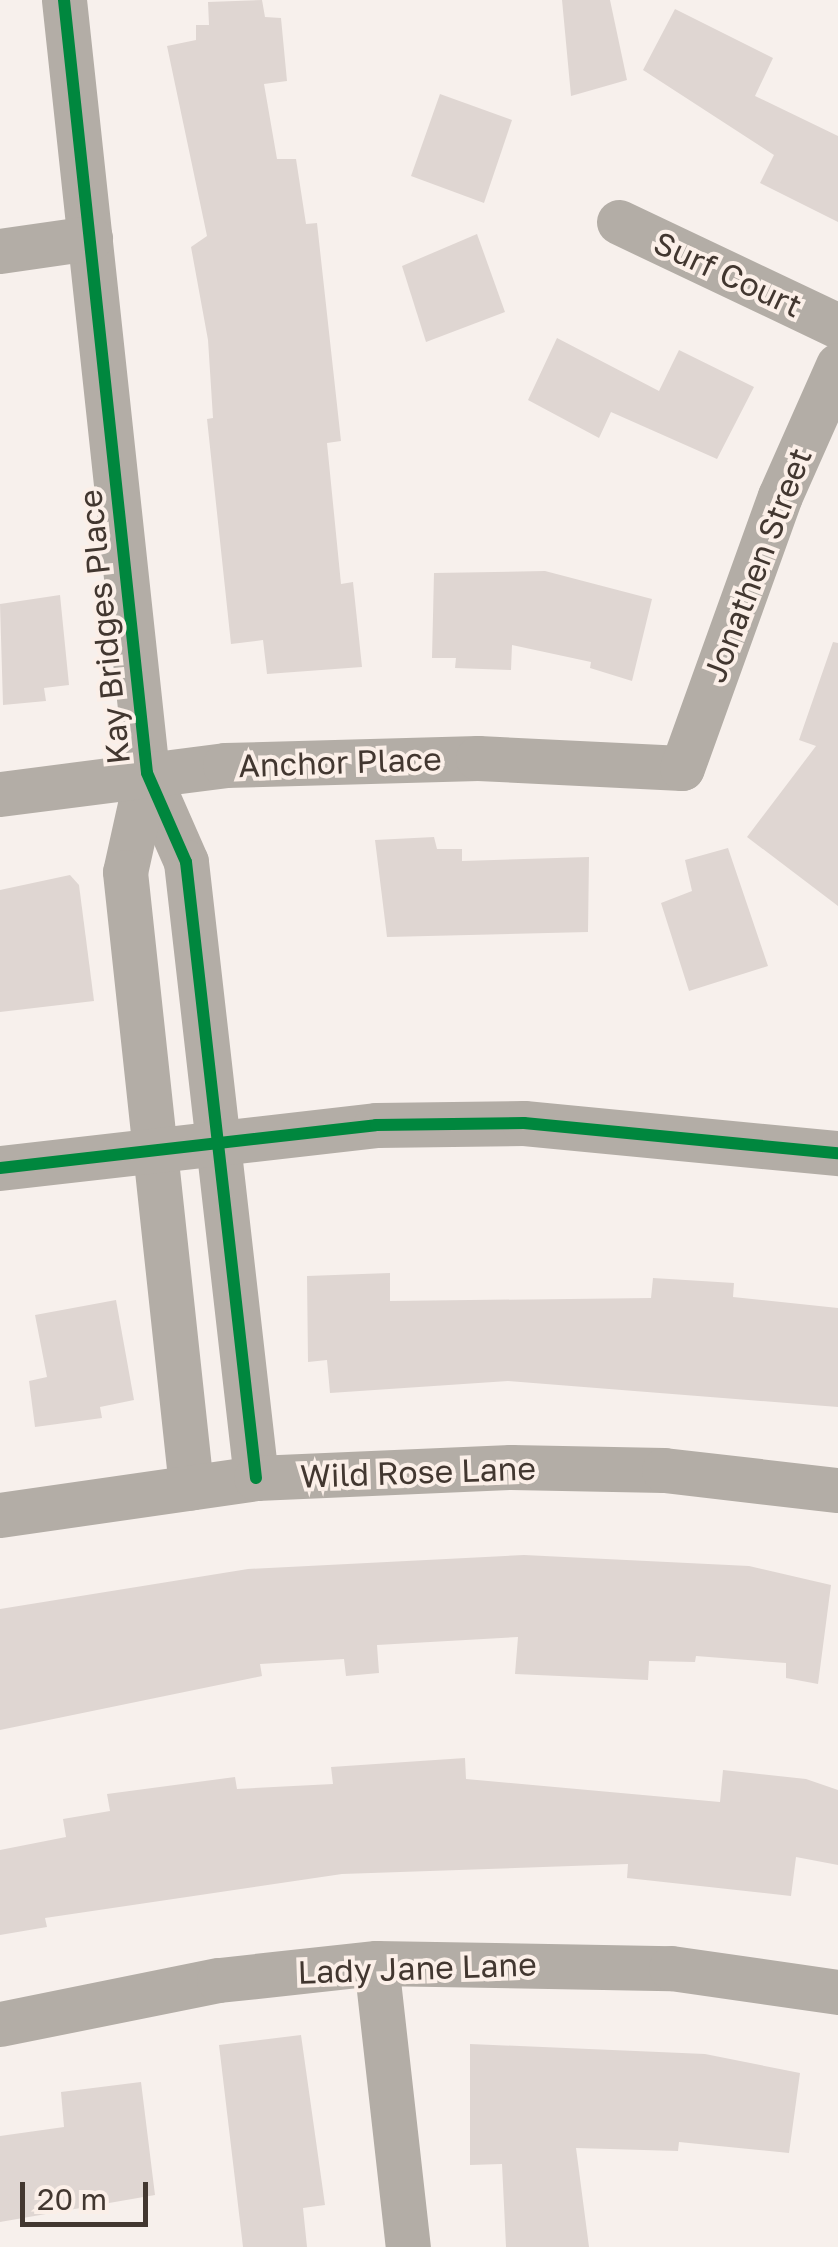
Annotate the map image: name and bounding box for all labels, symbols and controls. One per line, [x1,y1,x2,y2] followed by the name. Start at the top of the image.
[648,223,808,325] street label: Surf Court
[695,442,819,688] street label: Jonathen Street
[70,488,138,766] street label: Kay Bridges Place
[238,739,442,785] street label: Anchor Place
[299,1449,537,1495] street label: Wild Rose Lane
[297,1945,537,1991] street label: Lady Jane Lane
[25,2162,152,2224] scale bar
[37,2181,107,2217] text: 20 m

